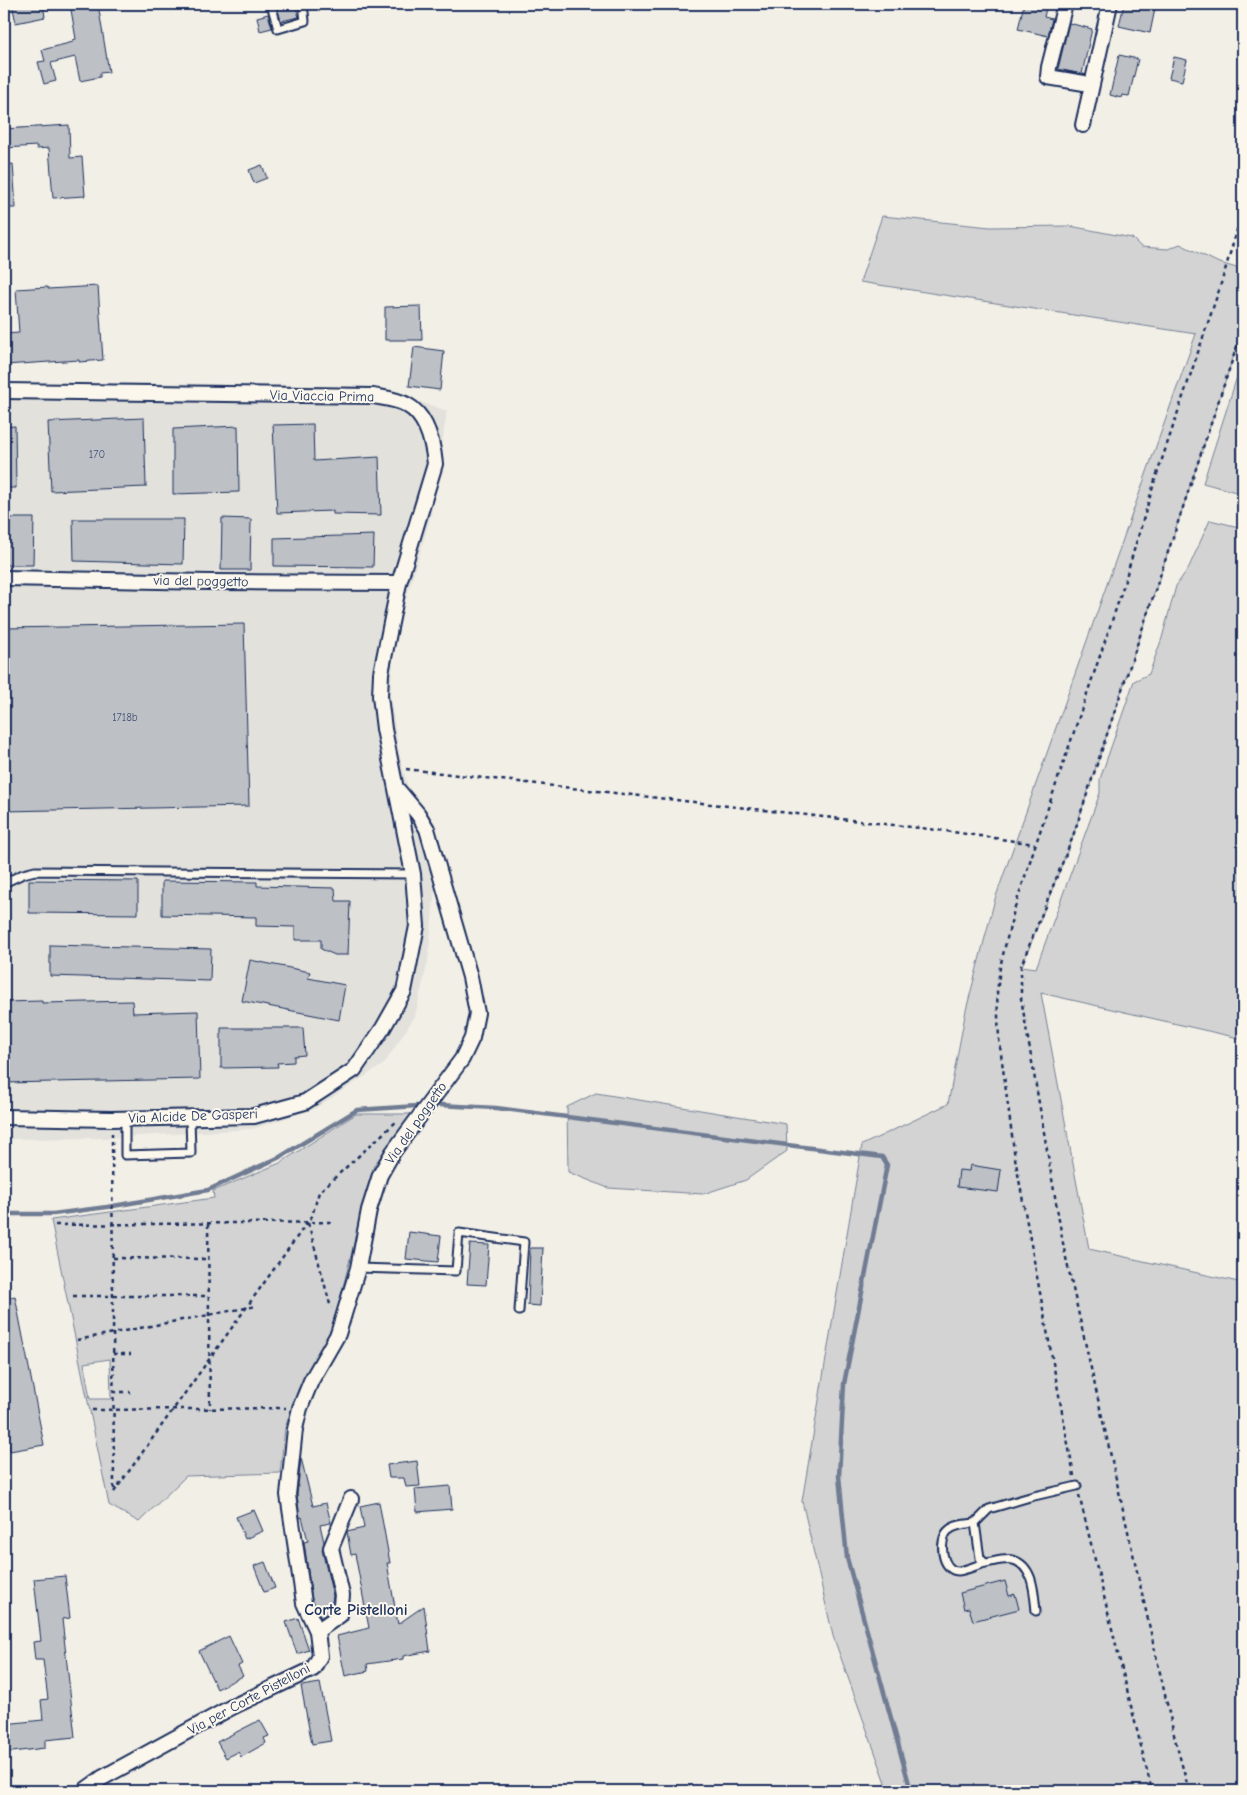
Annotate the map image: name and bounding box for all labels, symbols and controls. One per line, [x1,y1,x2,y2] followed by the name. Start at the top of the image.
[270,387,374,405] street label: Via Viaccia Prima
[89,448,105,461] house number: 170
[152,572,249,590] street label: via del poggetto
[112,711,138,724] house number: 1718b
[381,1079,451,1167] street label: Via del poggetto
[128,1105,258,1127] street label: Via Alcide De Gasperi
[304,1601,408,1619] district label: Corte Pistelloni
[185,1660,313,1738] street label: Via per Corte Pistelloni

